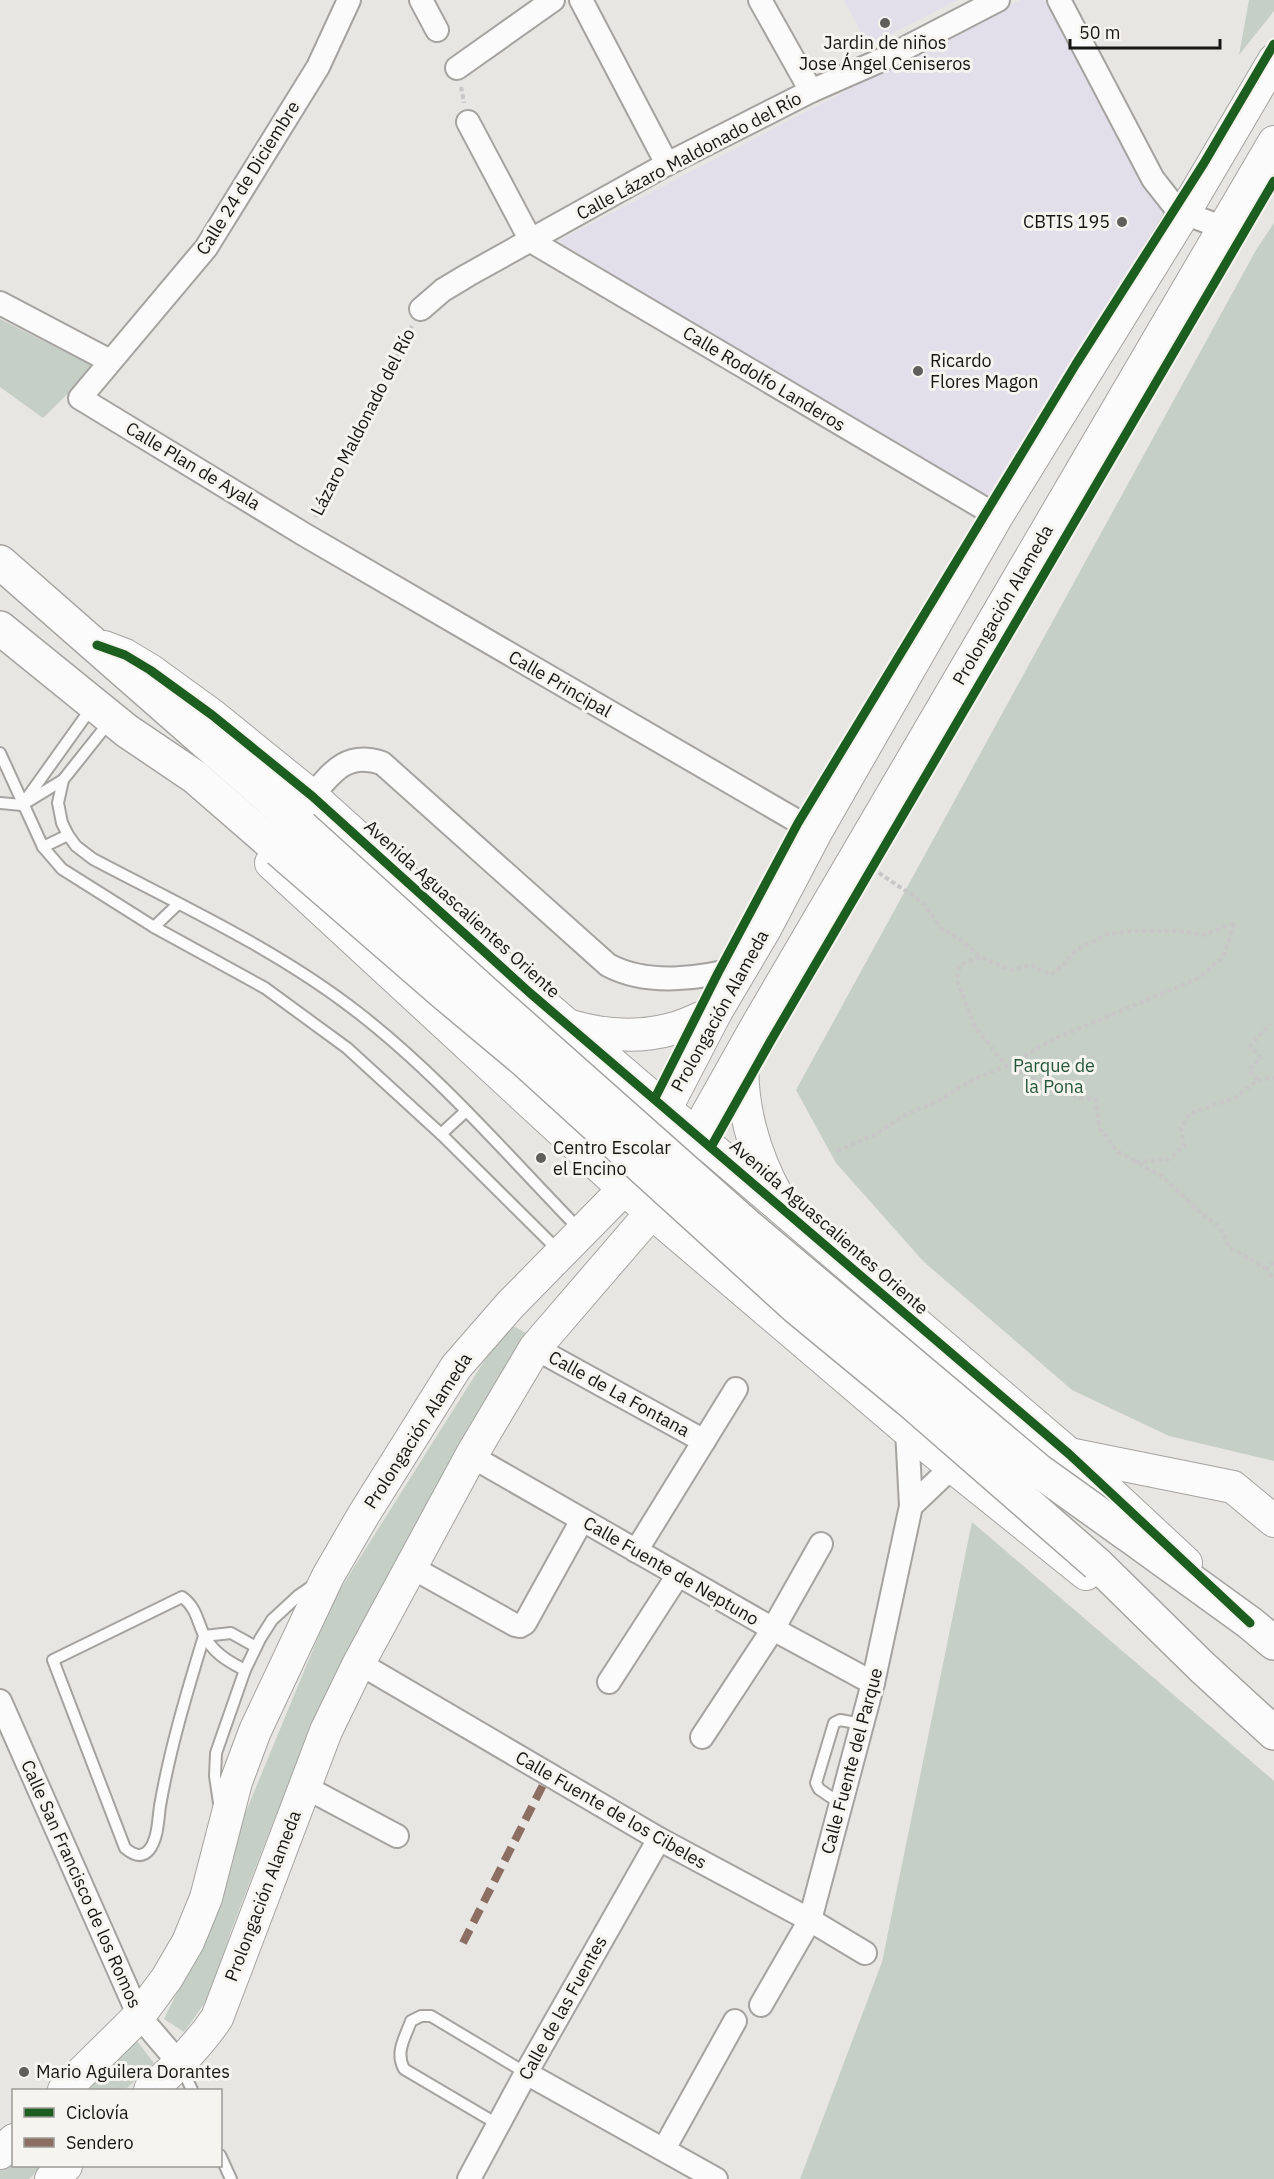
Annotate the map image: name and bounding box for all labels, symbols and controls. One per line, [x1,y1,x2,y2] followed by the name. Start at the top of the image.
[1070,12,1220,50] scale bar
[878,16,892,30] marker: Jardin de niños Jose Ángel Ceniseros
[1079,21,1121,44] text: 50 m
[799,31,971,75] place label: Jardin de niños Jose Ángel Ceniseros
[572,86,805,225] street label: Calle Lázaro Maldonado del Río
[191,96,304,259] street label: Calle 24 de Diciembre
[1023,210,1110,233] place label: CBTIS 195
[1115,215,1129,229] marker: CBTIS 195
[679,321,850,436] street label: Calle Rodolfo Landeros
[305,324,420,519] street label: Lázaro Maldonado del Río
[930,349,1038,393] place label: Ricardo Flores Magon
[911,364,925,378] marker: Ricardo Flores Magon
[122,416,265,515] street label: Calle Plan de Ayala
[947,520,1058,689] street label: Prolongación Alameda
[505,645,616,722] street label: Calle Principal
[360,815,565,1003] street label: Avenida Aguascalientes Oriente
[666,926,774,1096] street label: Prolongación Alameda
[1013,1054,1095,1098] park label: Parque de la Pona
[725,1134,933,1319] street label: Avenida Aguascalientes Oriente
[553,1136,671,1180] place label: Centro Escolar el Encino
[534,1151,548,1165] marker: Centro Escolar el Encino
[545,1345,694,1442] street label: Calle de La Fontana
[359,1348,477,1513] street label: Prolongación Alameda
[579,1511,763,1630] street label: Calle Fuente de Neptuno
[816,1665,887,1856] street label: Calle Fuente del Parque
[512,1745,711,1874] street label: Calle Fuente de los Cibeles
[16,1756,147,2011] street label: Calle San Francisco de los Romos
[219,1807,306,1985] street label: Prolongación Alameda
[513,1932,612,2084] street label: Calle de las Fuentes
[36,2060,230,2083] place label: Mario Aguilera Dorantes
[17,2065,31,2079] marker: Mario Aguilera Dorantes
[12,2089,222,2167] legend
[66,2101,129,2124] text: Ciclovía
[66,2131,133,2154] text: Sendero

